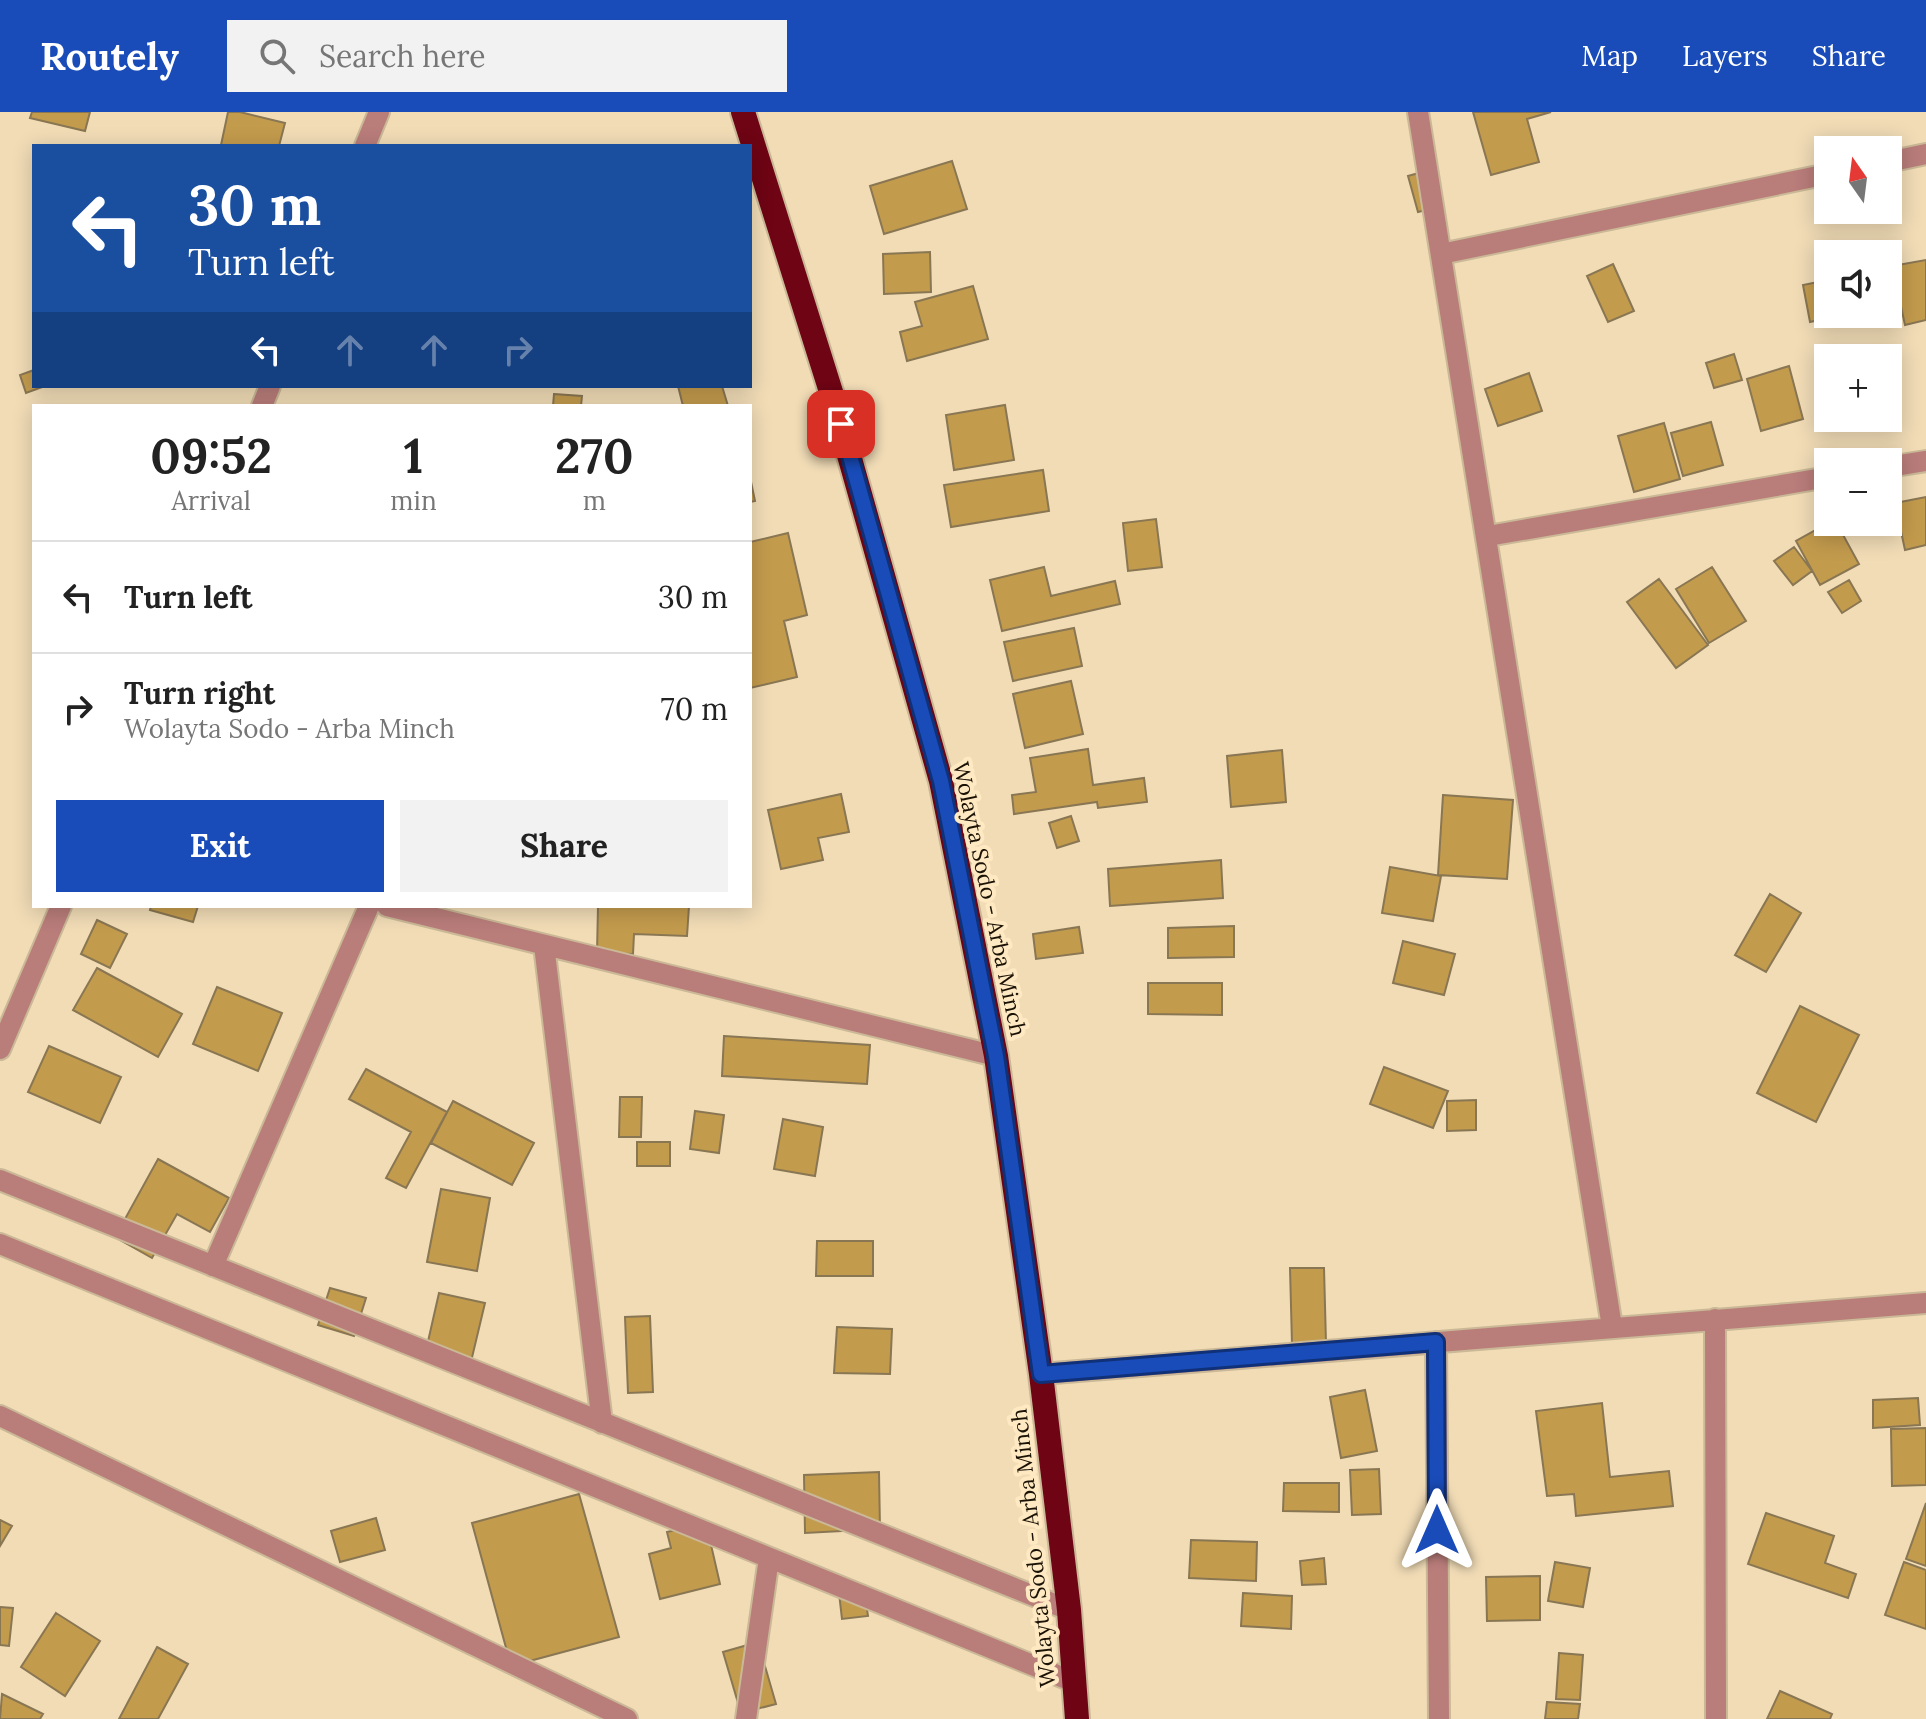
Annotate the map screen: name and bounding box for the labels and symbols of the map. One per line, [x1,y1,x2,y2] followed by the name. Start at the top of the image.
[1814,136,1902,224] north arrow
[807,390,875,458] pin
[947,759,1033,1039] street label: Wolayta Sodo - Arba Minch
[1004,1407,1062,1689] street label: Wolayta Sodo - Arba Minch
[1395,1488,1479,1572] position arrow

